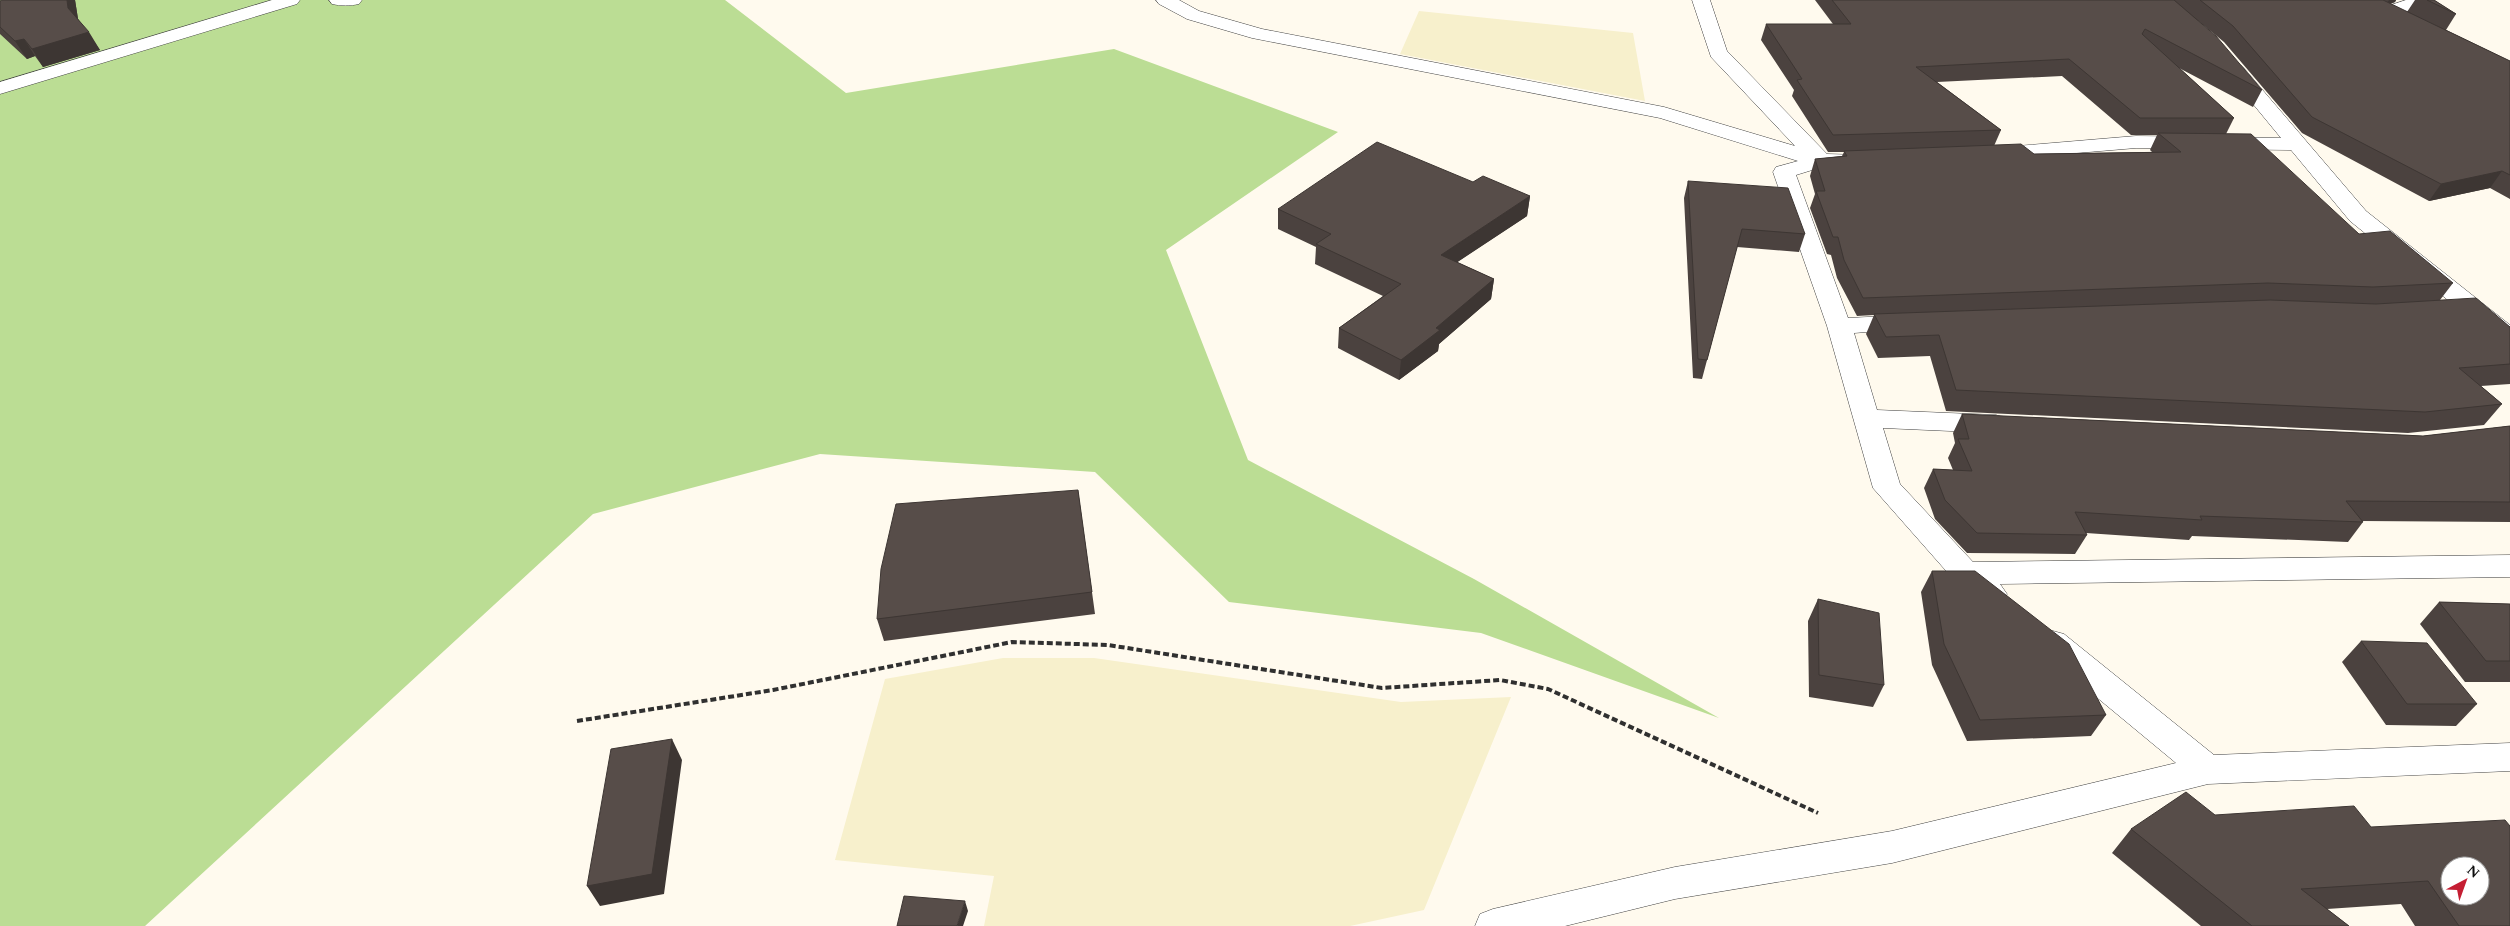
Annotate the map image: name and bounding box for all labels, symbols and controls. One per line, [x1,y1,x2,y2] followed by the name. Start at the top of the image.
[2440,856,2490,906] north arrow
[2462,860,2484,883] text: N

